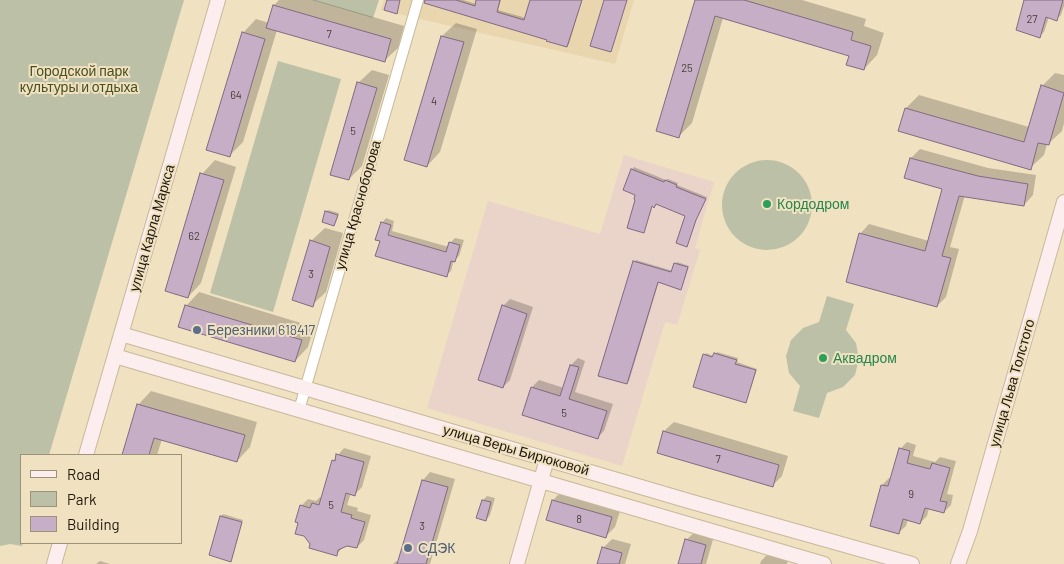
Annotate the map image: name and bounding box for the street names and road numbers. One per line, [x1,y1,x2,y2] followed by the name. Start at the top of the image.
[331,138,385,272] street label: улица Красноборова
[126,162,178,294] street label: улица Карла Маркса
[986,317,1038,449] street label: улица Льва Толстого
[441,421,591,479] street label: улица Веры Бирюковой

